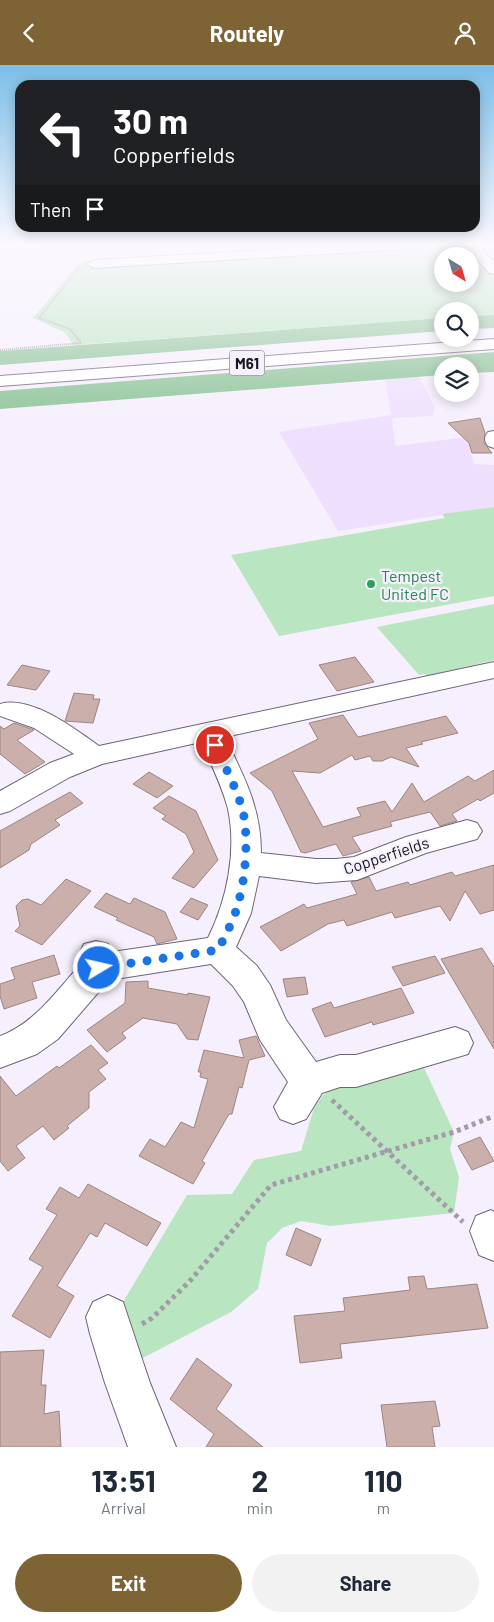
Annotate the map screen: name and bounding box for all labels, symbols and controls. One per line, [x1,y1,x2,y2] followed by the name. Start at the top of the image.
[15,19,43,47] icon: back
[451,19,479,47] icon: person
[210,20,284,46] text: Routely
[113,99,188,141] text: 30 m
[30,100,95,165] icon: left
[113,141,235,167] text: Copperfields
[81,195,109,223] icon: arrive
[30,198,71,221] text: Then
[434,247,479,293] north arrow
[434,247,479,402] map controls
[434,302,479,347] button: search
[230,351,264,375] road number: M61
[434,357,479,402] button: layers
[381,566,449,603] place label: Tempest United FC
[365,578,377,590] marker: Tempest United FC
[194,724,236,766] pin
[201,731,229,759] icon: arrive
[341,832,431,878] street label: Copperfields
[72,941,124,993] position arrow
[91,1462,156,1498] text: 13:51
[251,1462,268,1498] text: 2
[364,1462,403,1498] text: 110
[101,1498,146,1517] text: Arrival
[247,1498,273,1517] text: min
[377,1498,390,1517] text: m
[15,1554,242,1612] button: Exit
[252,1554,479,1612] button: Share

